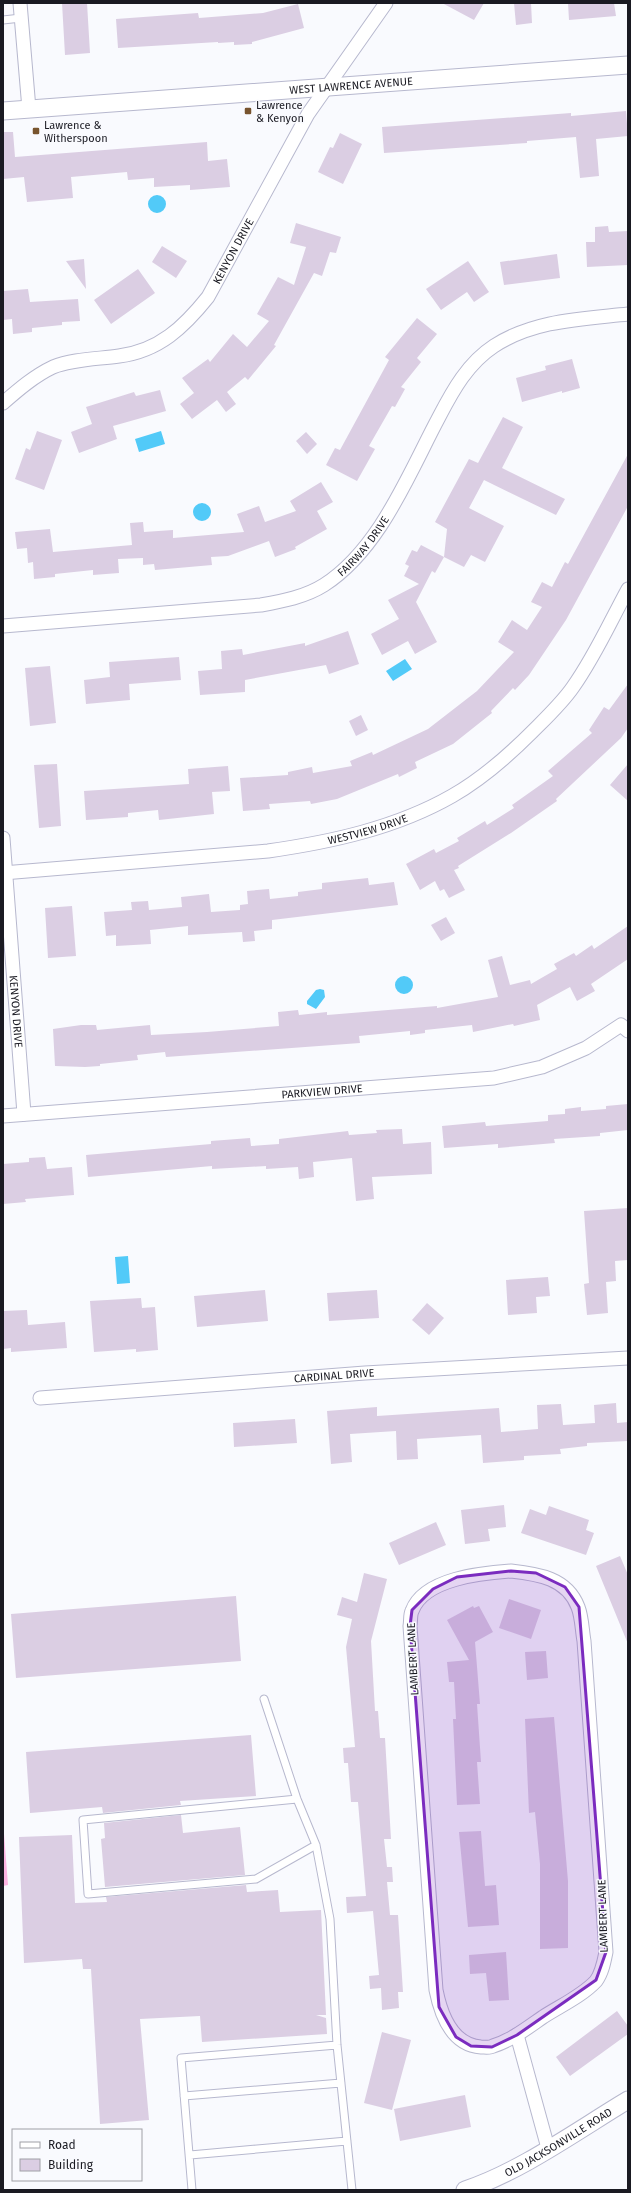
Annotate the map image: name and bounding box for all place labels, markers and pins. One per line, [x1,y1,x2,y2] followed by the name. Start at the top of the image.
[256,99,304,125] place label: Lawrence & Kenyon
[243,106,253,116] marker: Lawrence & Kenyon
[44,119,108,145] place label: Lawrence & Witherspoon
[31,126,41,136] marker: Lawrence & Witherspoon

